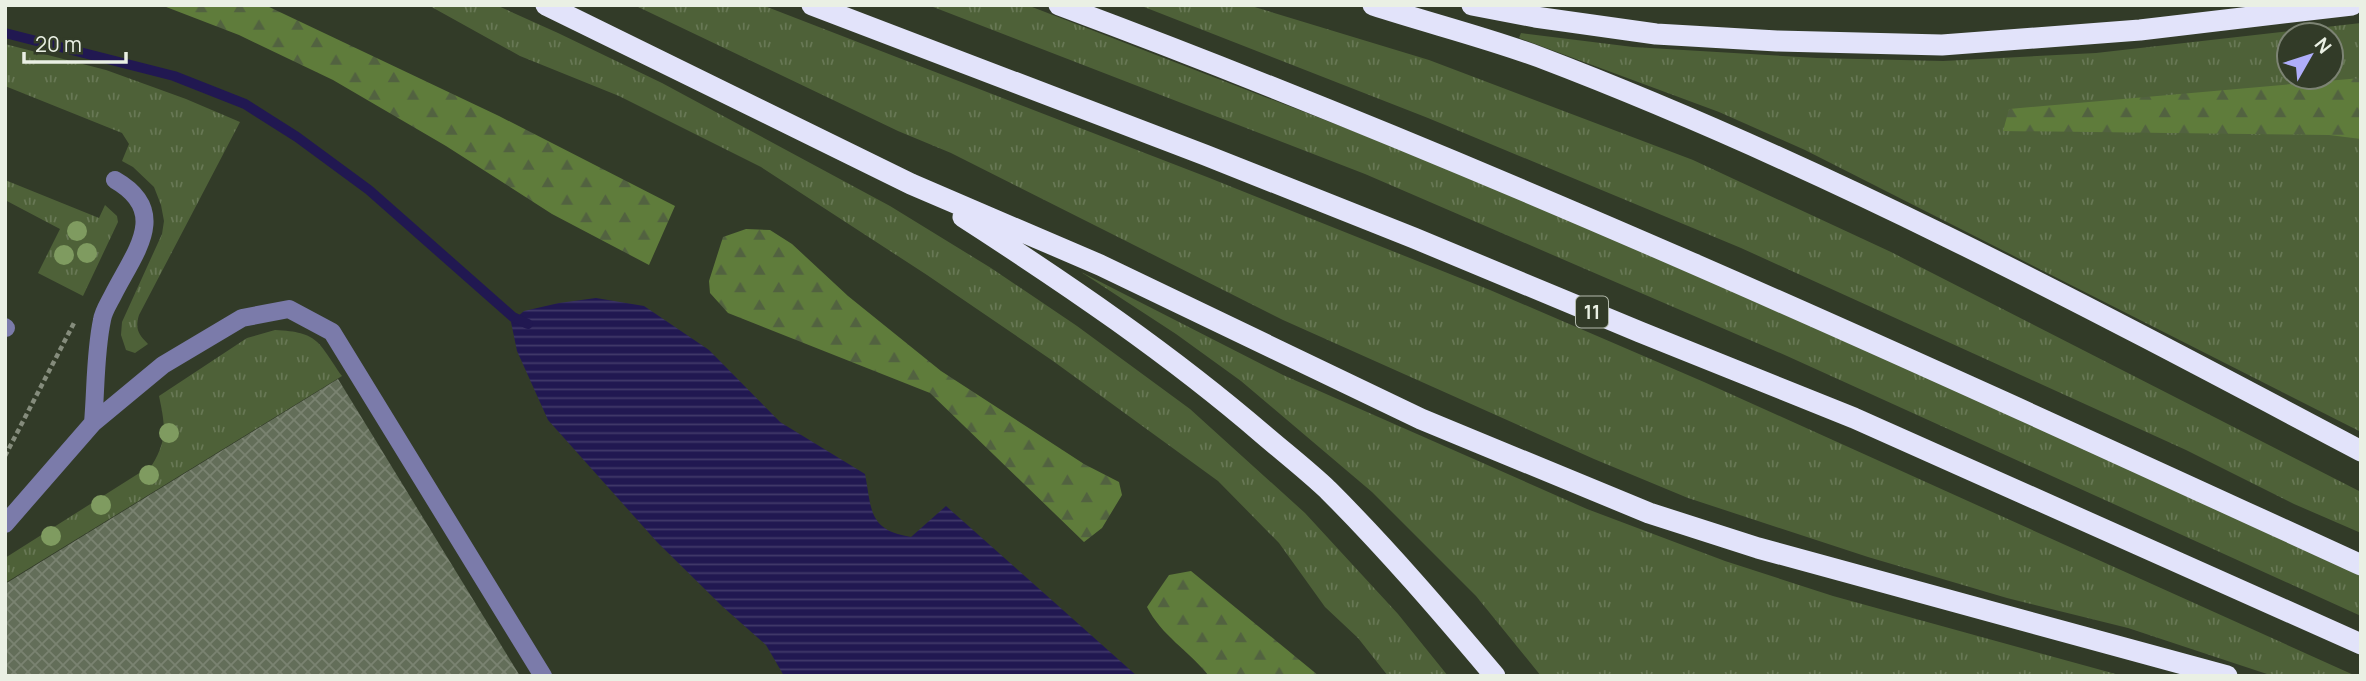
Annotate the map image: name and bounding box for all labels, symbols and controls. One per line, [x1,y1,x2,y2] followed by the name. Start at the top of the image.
[24,21,126,65] scale bar
[2275,21,2345,91] north arrow
[35,30,82,58] text: 20 m
[2309,32,2338,59] text: N
[1576,296,1608,328] road number: 11

